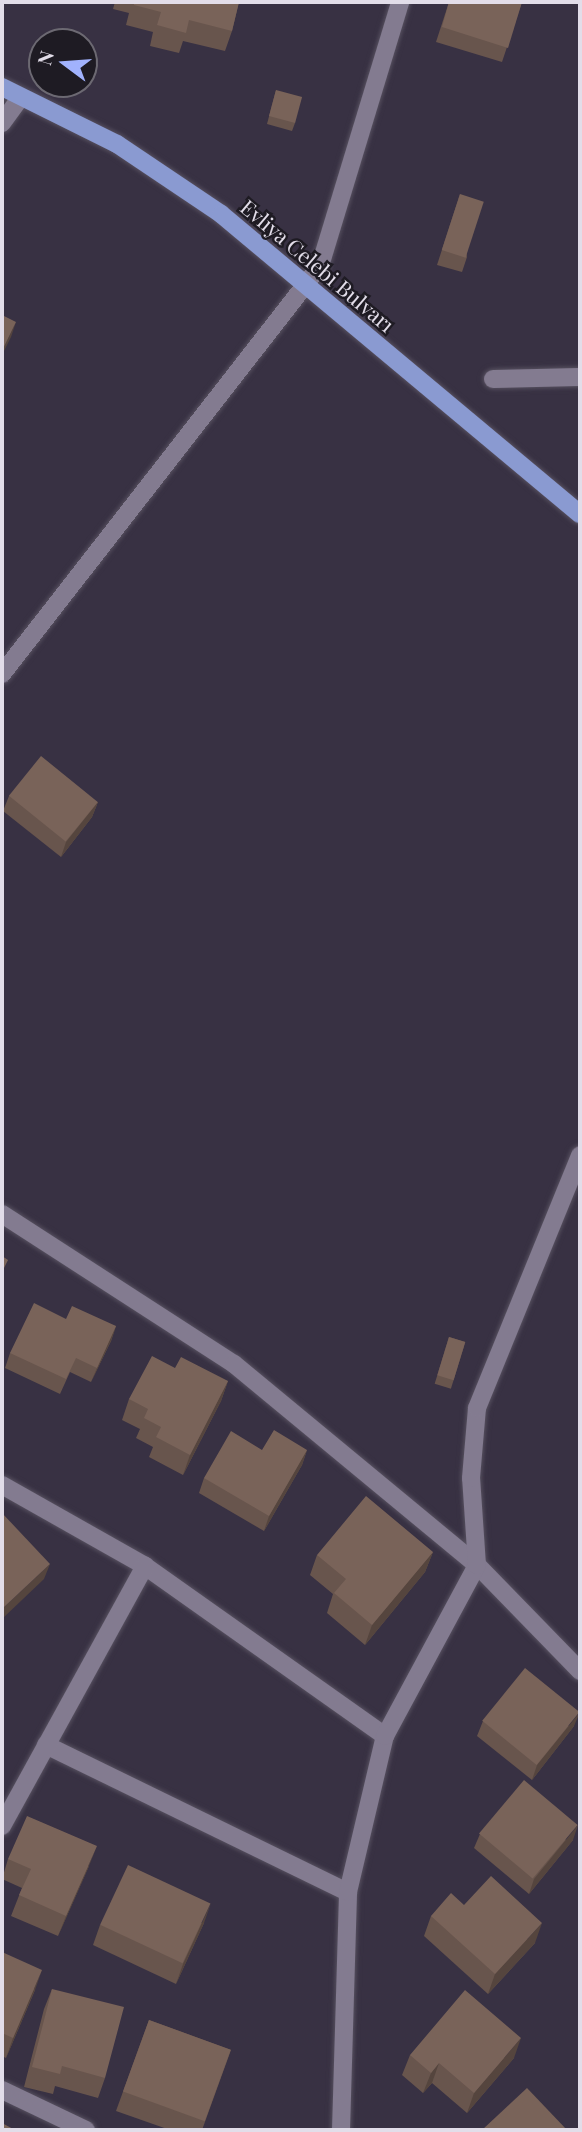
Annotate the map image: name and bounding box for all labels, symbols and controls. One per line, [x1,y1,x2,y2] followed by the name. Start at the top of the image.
[28,28,98,98] north arrow
[30,48,59,68] text: N
[236,193,400,337] street label: Evliya Celebi Bulvarı

